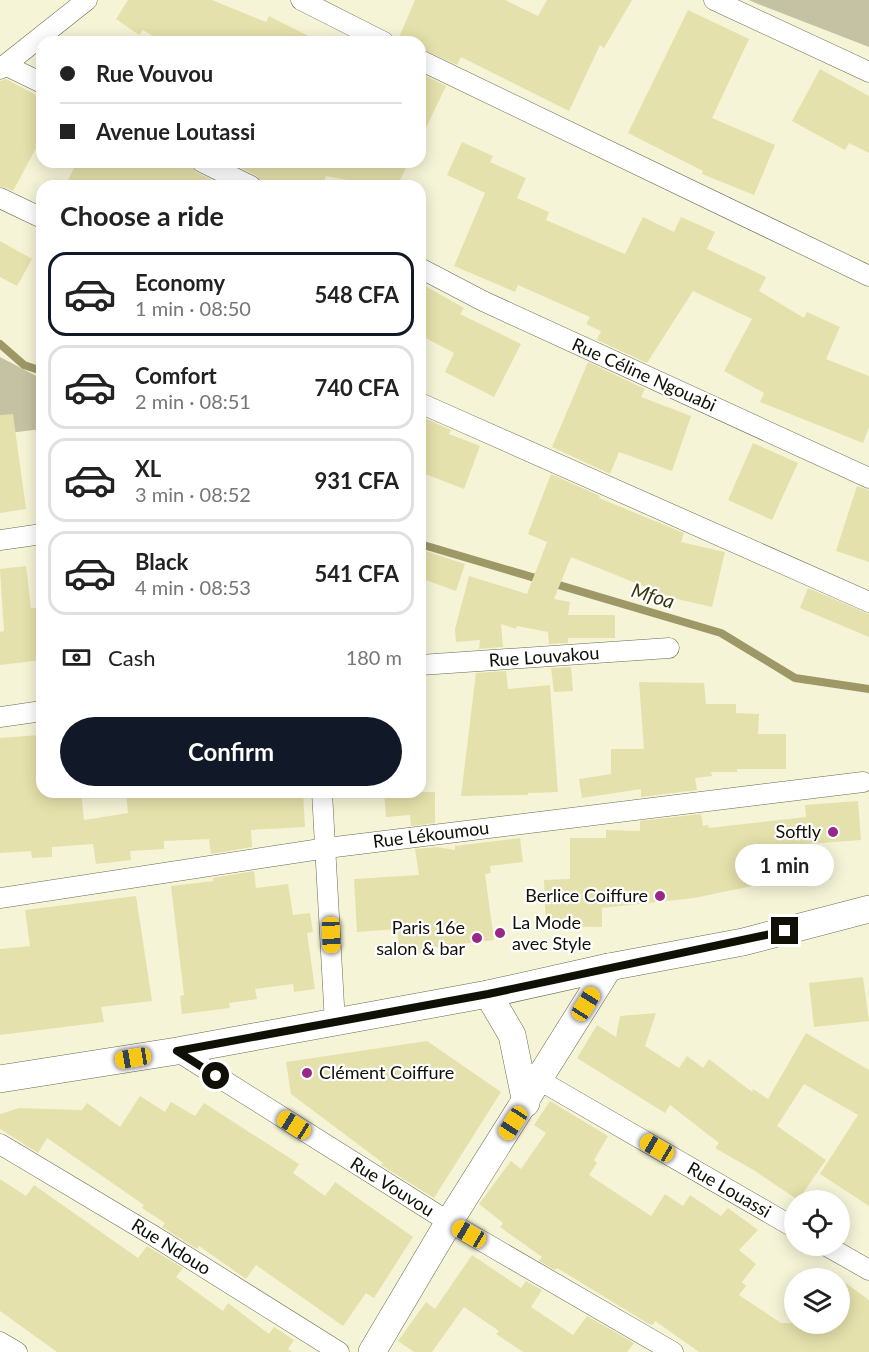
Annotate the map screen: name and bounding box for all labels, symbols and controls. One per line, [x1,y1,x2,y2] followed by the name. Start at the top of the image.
[96,60,213,87] text: Rue Vouvou
[96,118,255,145] text: Avenue Loutassi
[60,199,224,232] text: Choose a ride
[63,267,117,321] icon: car
[135,269,225,296] text: Economy
[314,281,399,308] text: 548 CFA
[135,296,251,320] text: 1 min · 08:50
[569,332,720,416] street label: Rue Céline Ngouabi
[63,360,117,414] icon: car
[135,362,217,389] text: Comfort
[314,374,399,401] text: 740 CFA
[135,389,251,413] text: 2 min · 08:51
[63,453,117,507] icon: car
[135,455,161,482] text: XL
[314,467,399,494] text: 931 CFA
[135,482,251,506] text: 3 min · 08:52
[63,546,117,600] icon: car
[135,548,188,575] text: Black
[314,560,399,587] text: 541 CFA
[135,575,251,599] text: 4 min · 08:53
[629,577,678,613] water label: Mfoa
[60,641,93,674] icon: cash
[488,641,600,671] street label: Rue Louvakou
[108,644,155,671] text: Cash
[346,645,402,669] text: 180 m
[60,717,402,786] button: Confirm
[371,816,490,852] street label: Rue Lékoumou
[775,820,822,842] place label: Softly
[826,825,840,839] marker: Softly
[736,844,834,886] callout: 1 min
[760,853,809,877] text: 1 min
[525,884,648,906] place label: Berlice Coiffure
[653,889,667,903] marker: Berlice Coiffure
[512,911,591,954] place label: La Mode avec Style
[376,916,465,959] place label: Paris 16e salon & bar
[321,917,341,953] car
[771,917,798,944] route end
[493,926,507,940] marker: La Mode avec Style
[470,931,484,945] marker: Paris 16e salon & bar
[569,984,603,1024] car
[114,1046,152,1070] car
[319,1061,454,1083] place label: Clément Coiffure
[202,1062,229,1089] route start
[300,1066,314,1080] marker: Clément Coiffure
[496,1103,530,1143] car
[274,1108,314,1142] car
[637,1131,677,1165] car
[347,1152,439,1221] street label: Rue Vouvou
[684,1156,775,1222] street label: Rue Louassi
[784,1190,850,1334] map controls
[784,1190,850,1256] button: locate
[128,1213,215,1279] street label: Rue Ndouo
[449,1217,489,1251] car
[784,1268,850,1334] button: layers

